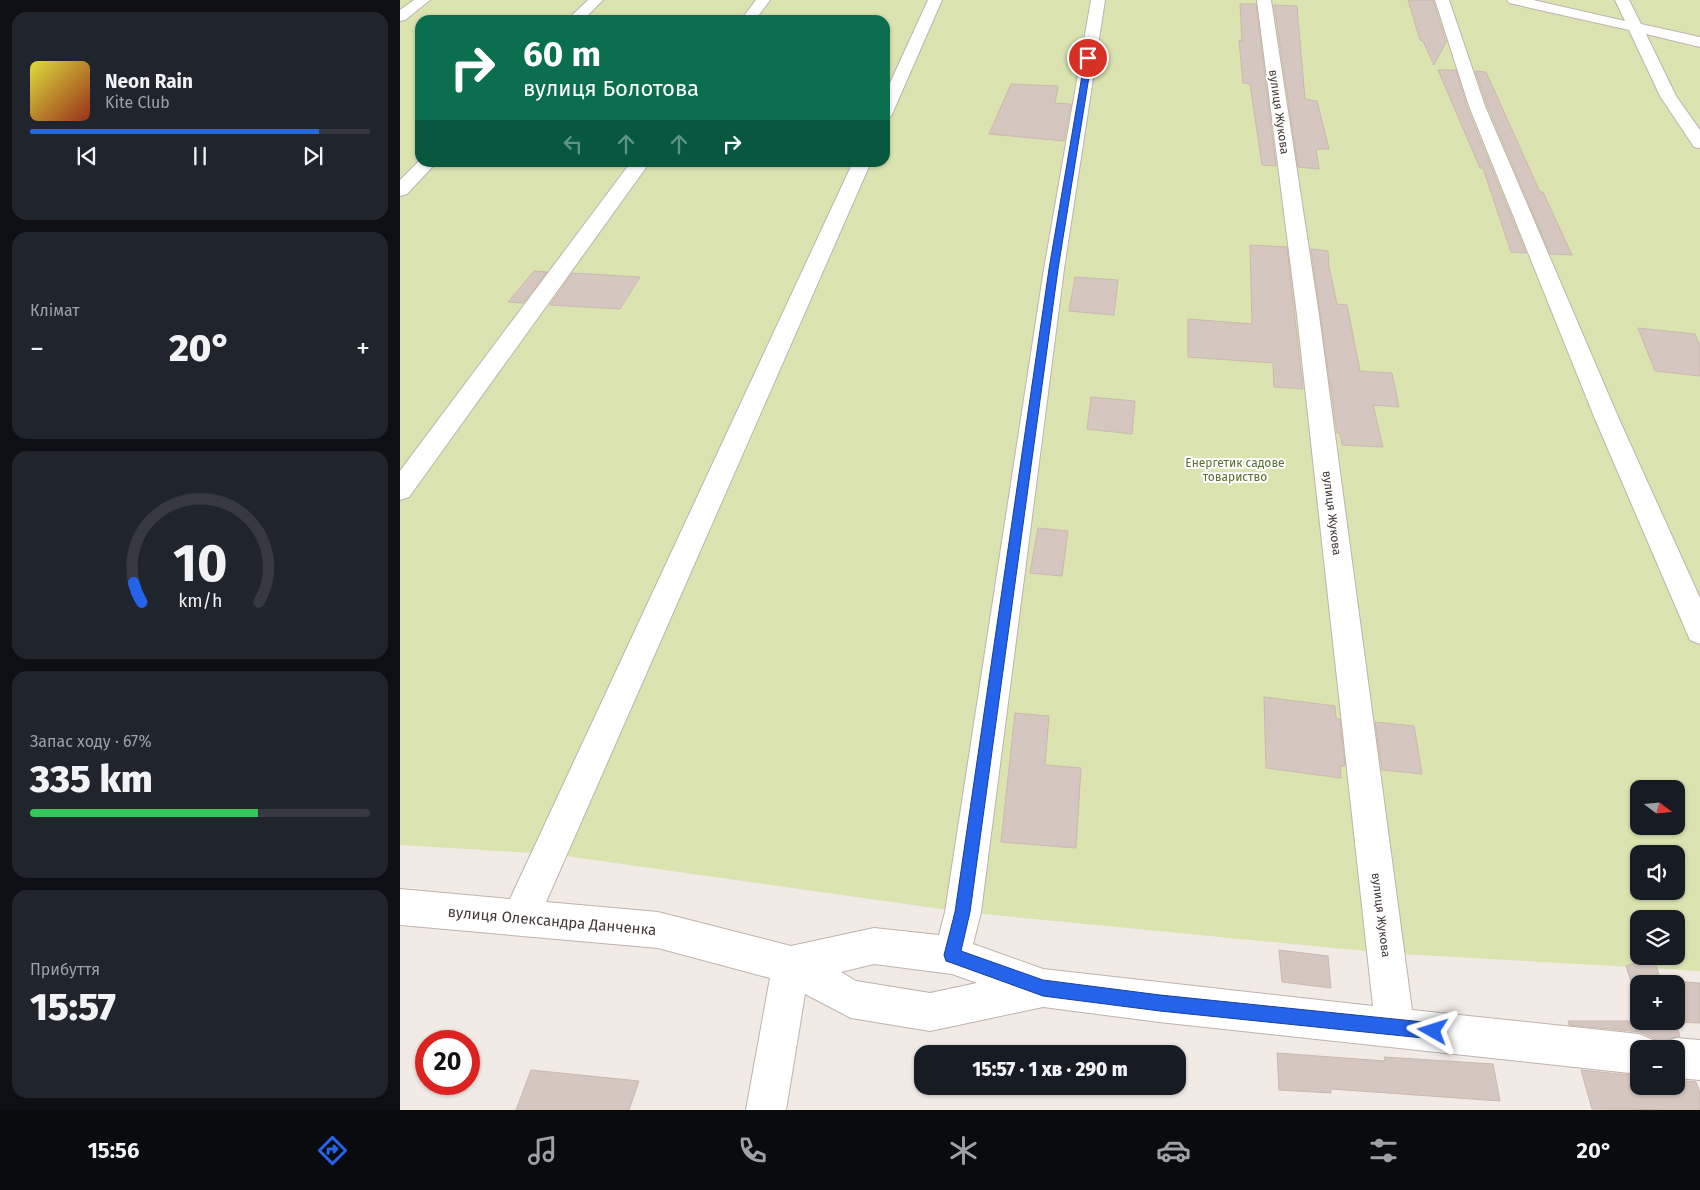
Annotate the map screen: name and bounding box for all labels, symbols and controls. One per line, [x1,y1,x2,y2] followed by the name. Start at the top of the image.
[523,33,601,75] text: 60 m
[440,35,505,100] icon: right
[1067,37,1109,79] pin
[1074,44,1102,72] icon: arrive
[1266,69,1292,155] street label: вулиця Жукова
[105,70,193,93] text: Neon Rain
[523,75,699,102] text: вулиця Болотова
[105,93,170,112] text: Kite Club
[559,130,587,158] icon: left
[612,130,640,158] icon: ahead
[665,130,693,158] icon: ahead
[718,130,746,158] icon: right
[73,142,101,170] icon: previous
[186,142,214,170] icon: pause
[299,142,327,170] icon: next
[30,301,80,320] text: Клімат
[169,325,231,371] text: 20°
[30,332,44,365] text: −
[356,332,370,365] text: +
[1185,456,1285,484] park label: Енергетик садове товариство
[1320,470,1344,556] street label: вулиця Жукова
[173,532,227,595] text: 10
[178,590,222,612] text: km/h
[30,732,152,751] text: Запас ходу · 67%
[30,756,153,802] text: 335 km
[1630,780,1685,835] north arrow
[1630,780,1685,1095] map controls
[1630,845,1685,900] button: sound
[1369,872,1393,958] street label: вулиця Жукова
[447,903,657,939] street label: вулиця Олександра Данченка
[1630,910,1685,965] button: layers
[30,960,100,979] text: Прибуття
[1630,975,1685,1030] button: +
[30,984,116,1030] text: 15:57
[1406,1004,1458,1056] position arrow
[415,1030,480,1095] speed limit sign: 20
[1630,1040,1685,1095] button: −
[972,1058,1128,1081] text: 15:57 · 1 хв · 290 m
[315,1133,350,1168] icon: directions
[525,1133,560,1168] icon: music
[735,1133,770,1168] icon: phone
[946,1133,981,1168] icon: climate
[1156,1133,1191,1168] icon: car
[1366,1133,1401,1168] icon: filters
[88,1137,139,1164] text: 15:56
[1577,1137,1612,1164] text: 20°

